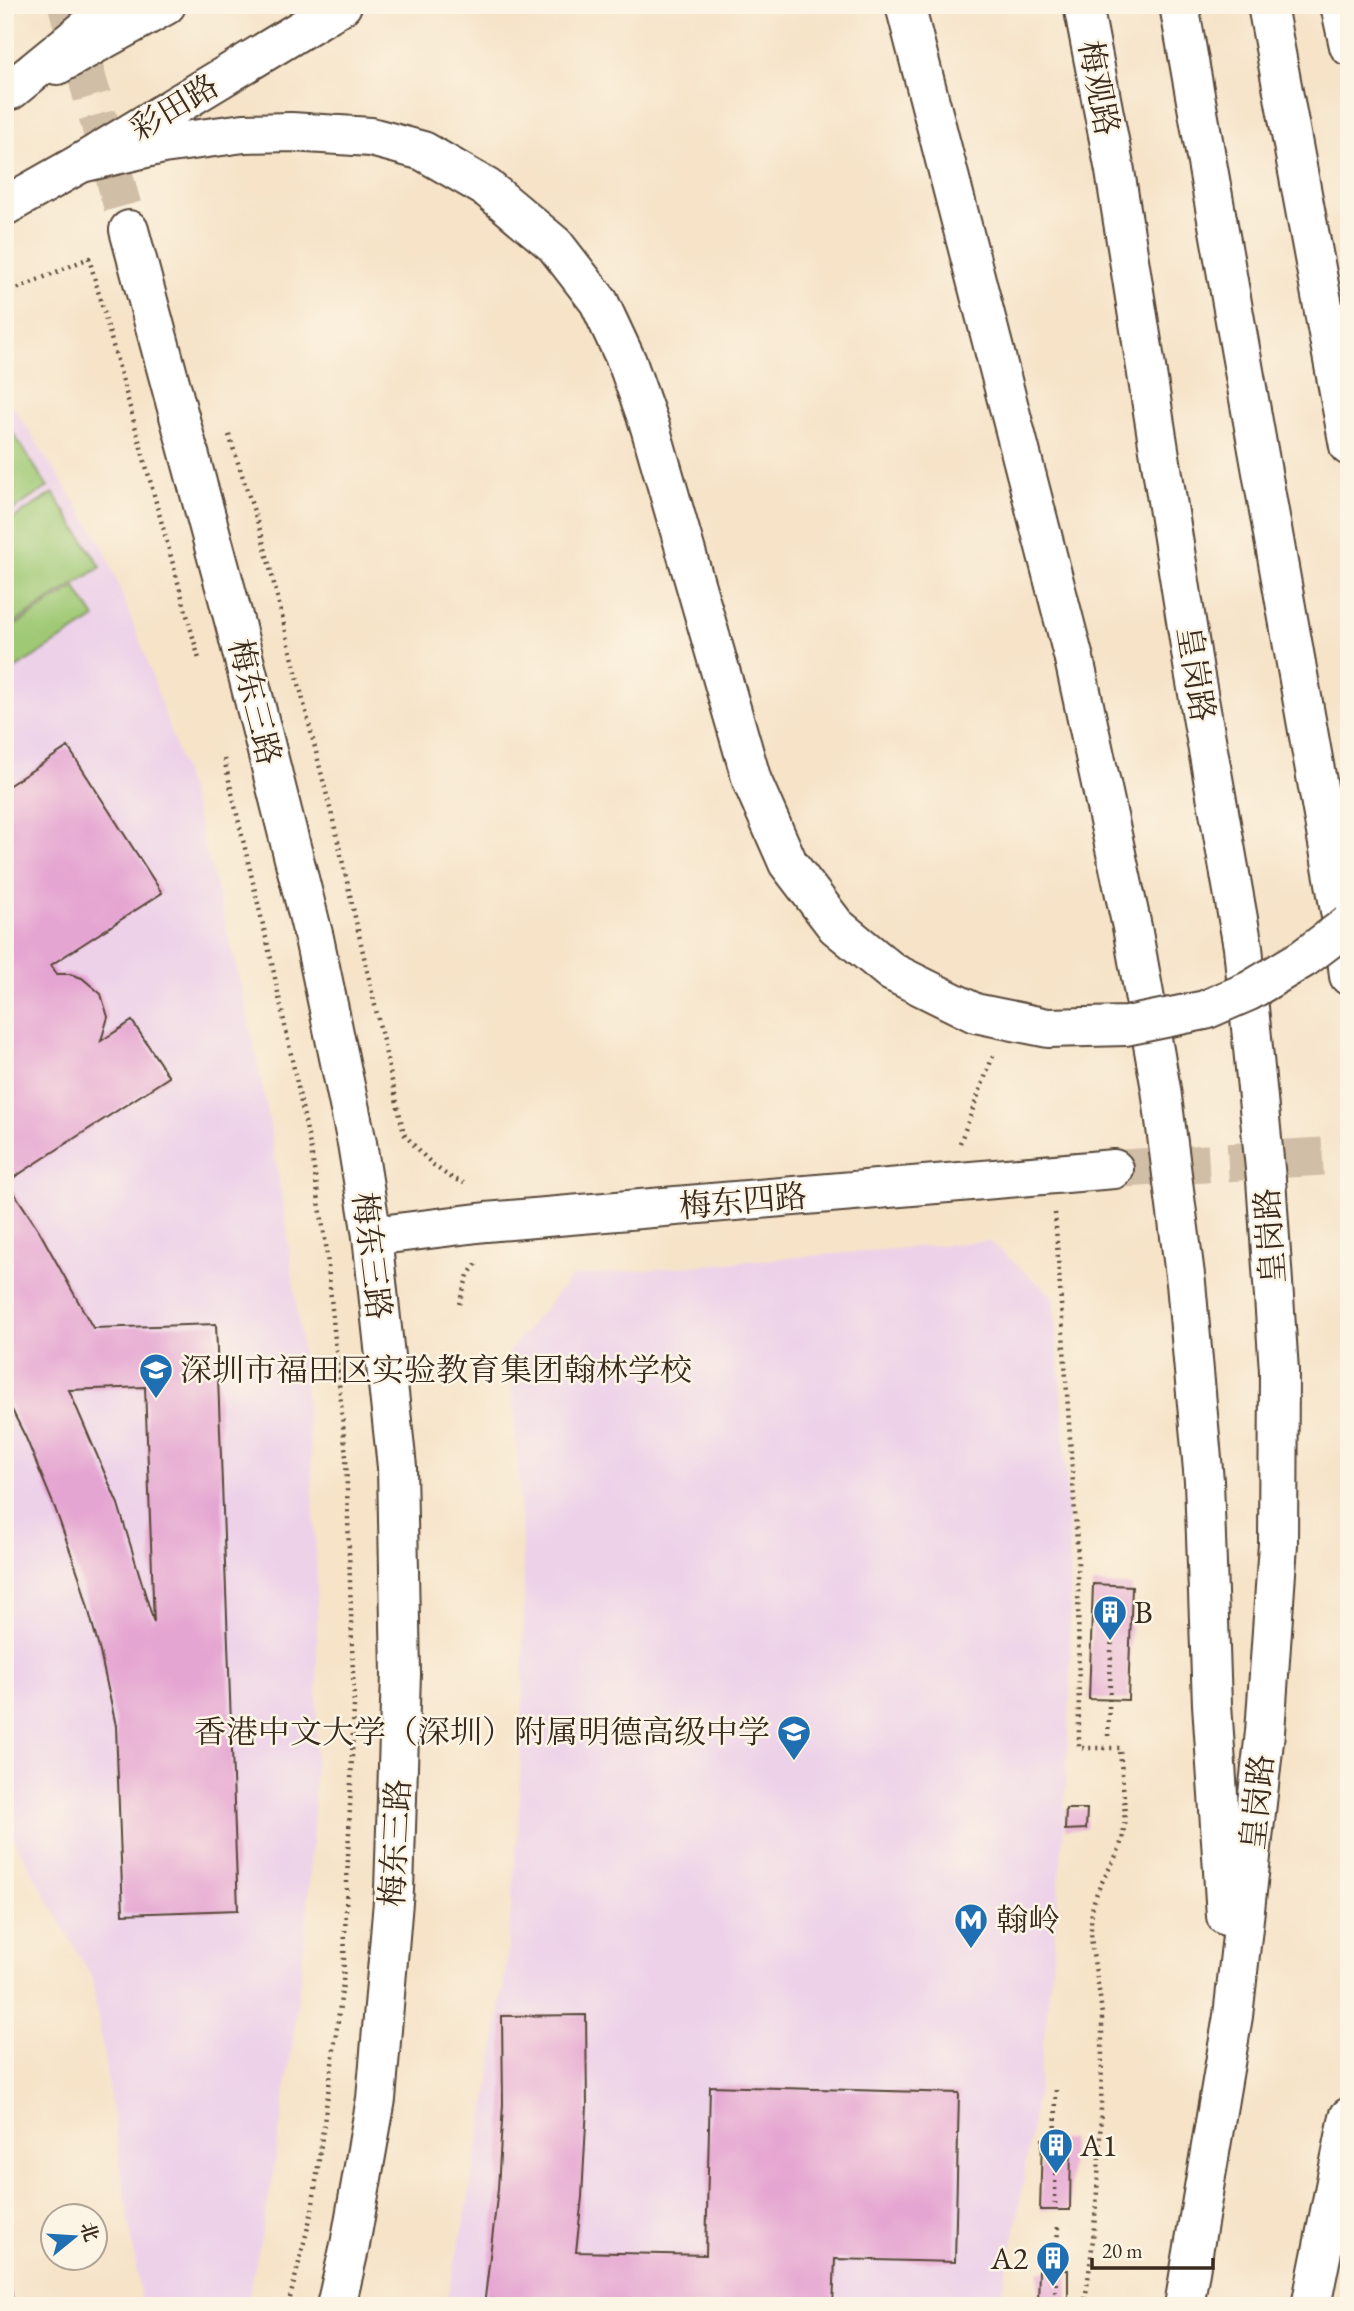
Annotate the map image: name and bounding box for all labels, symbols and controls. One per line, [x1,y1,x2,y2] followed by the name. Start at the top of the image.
[1069,37,1129,139] street label: 梅观路
[122,64,226,150] street label: 彩田路
[1168,623,1224,725] street label: 皇岗路
[219,635,291,769] street label: 梅东三路
[677,1175,809,1227] street label: 梅东四路
[1246,1187,1294,1285] street label: 皇岗路
[343,1190,401,1322] street label: 梅东三路
[180,1349,692,1391] place label: 深圳市福田区实验教育集团翰林学校
[137,1351,175,1400] school or university icon: 深圳市福田区实验教育集团翰林学校
[1134,1591,1153,1633] place label: B
[1091,1593,1129,1642] building icon: B
[194,1711,770,1753] place label: 香港中文大学（深圳）附属明德高级中学
[775,1713,813,1762] school or university icon: 香港中文大学（深圳）附属明德高级中学
[1231,1752,1283,1852] street label: 皇岗路
[371,1778,419,1908] street label: 梅东三路
[996,1899,1060,1941] place label: 翰岭
[952,1901,990,1950] metro station icon: 翰岭
[1079,2124,1118,2166] place label: A1
[1037,2126,1075,2175] building icon: A1
[38,2202,108,2272] north arrow
[75,2219,105,2245] text: 北
[1092,2227,1212,2271] scale bar
[989,2237,1029,2279] place label: A2
[1102,2237,1143,2264] text: 20 m
[1034,2239,1072,2288] building icon: A2

